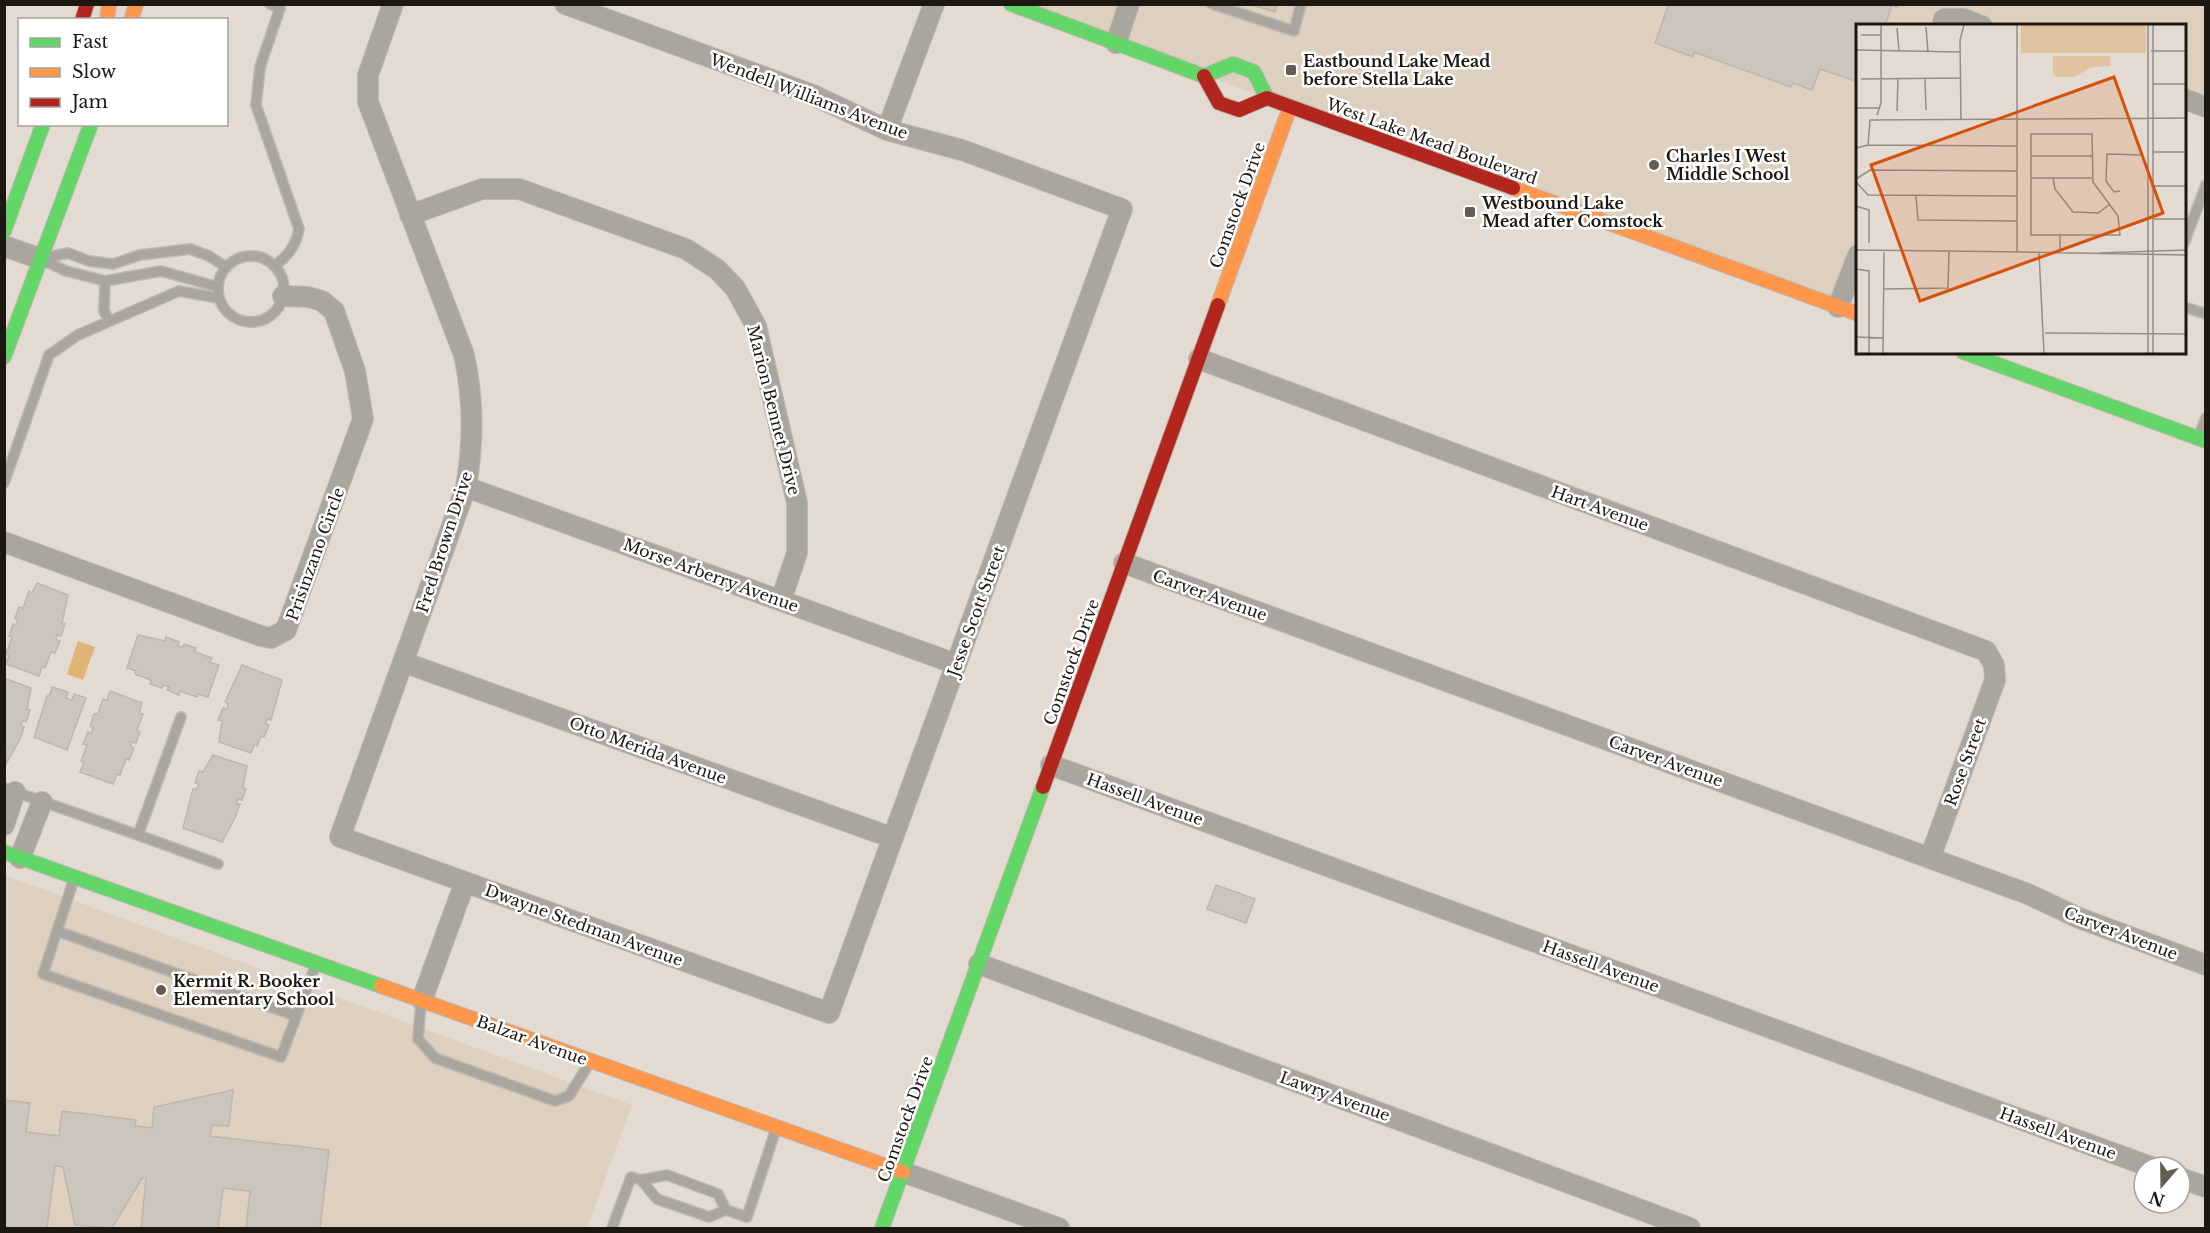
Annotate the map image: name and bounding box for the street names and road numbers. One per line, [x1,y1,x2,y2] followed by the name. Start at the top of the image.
[706,49,911,143] street label: Wendell Williams Avenue
[1323,93,1540,189] street label: West Lake Mead Boulevard
[1205,139,1269,271] street label: Comstock Drive
[743,323,805,497] street label: Marion Bennet Drive
[412,469,476,615] street label: Fred Brown Drive
[1549,481,1651,535] street label: Hart Avenue
[282,485,348,623] street label: Prisinzano Circle
[621,534,801,616] street label: Morse Arberry Avenue
[942,543,1009,681] street label: Jesse Scott Street
[1150,565,1270,625] street label: Carver Avenue
[1039,596,1103,728] street label: Comstock Drive
[567,712,729,788] street label: Otto Merida Avenue
[1940,715,1990,809] street label: Rose Street
[1606,731,1726,791] street label: Carver Avenue
[1084,769,1206,829] street label: Hassell Avenue
[482,880,686,970] street label: Dwayne Stedman Avenue
[2061,902,2181,964] street label: Carver Avenue
[1540,936,1662,996] street label: Hassell Avenue
[474,1011,590,1069] street label: Balzar Avenue
[873,1053,937,1185] street label: Comstock Drive
[1277,1067,1393,1125] street label: Lawry Avenue
[1997,1103,2119,1163] street label: Hassell Avenue

